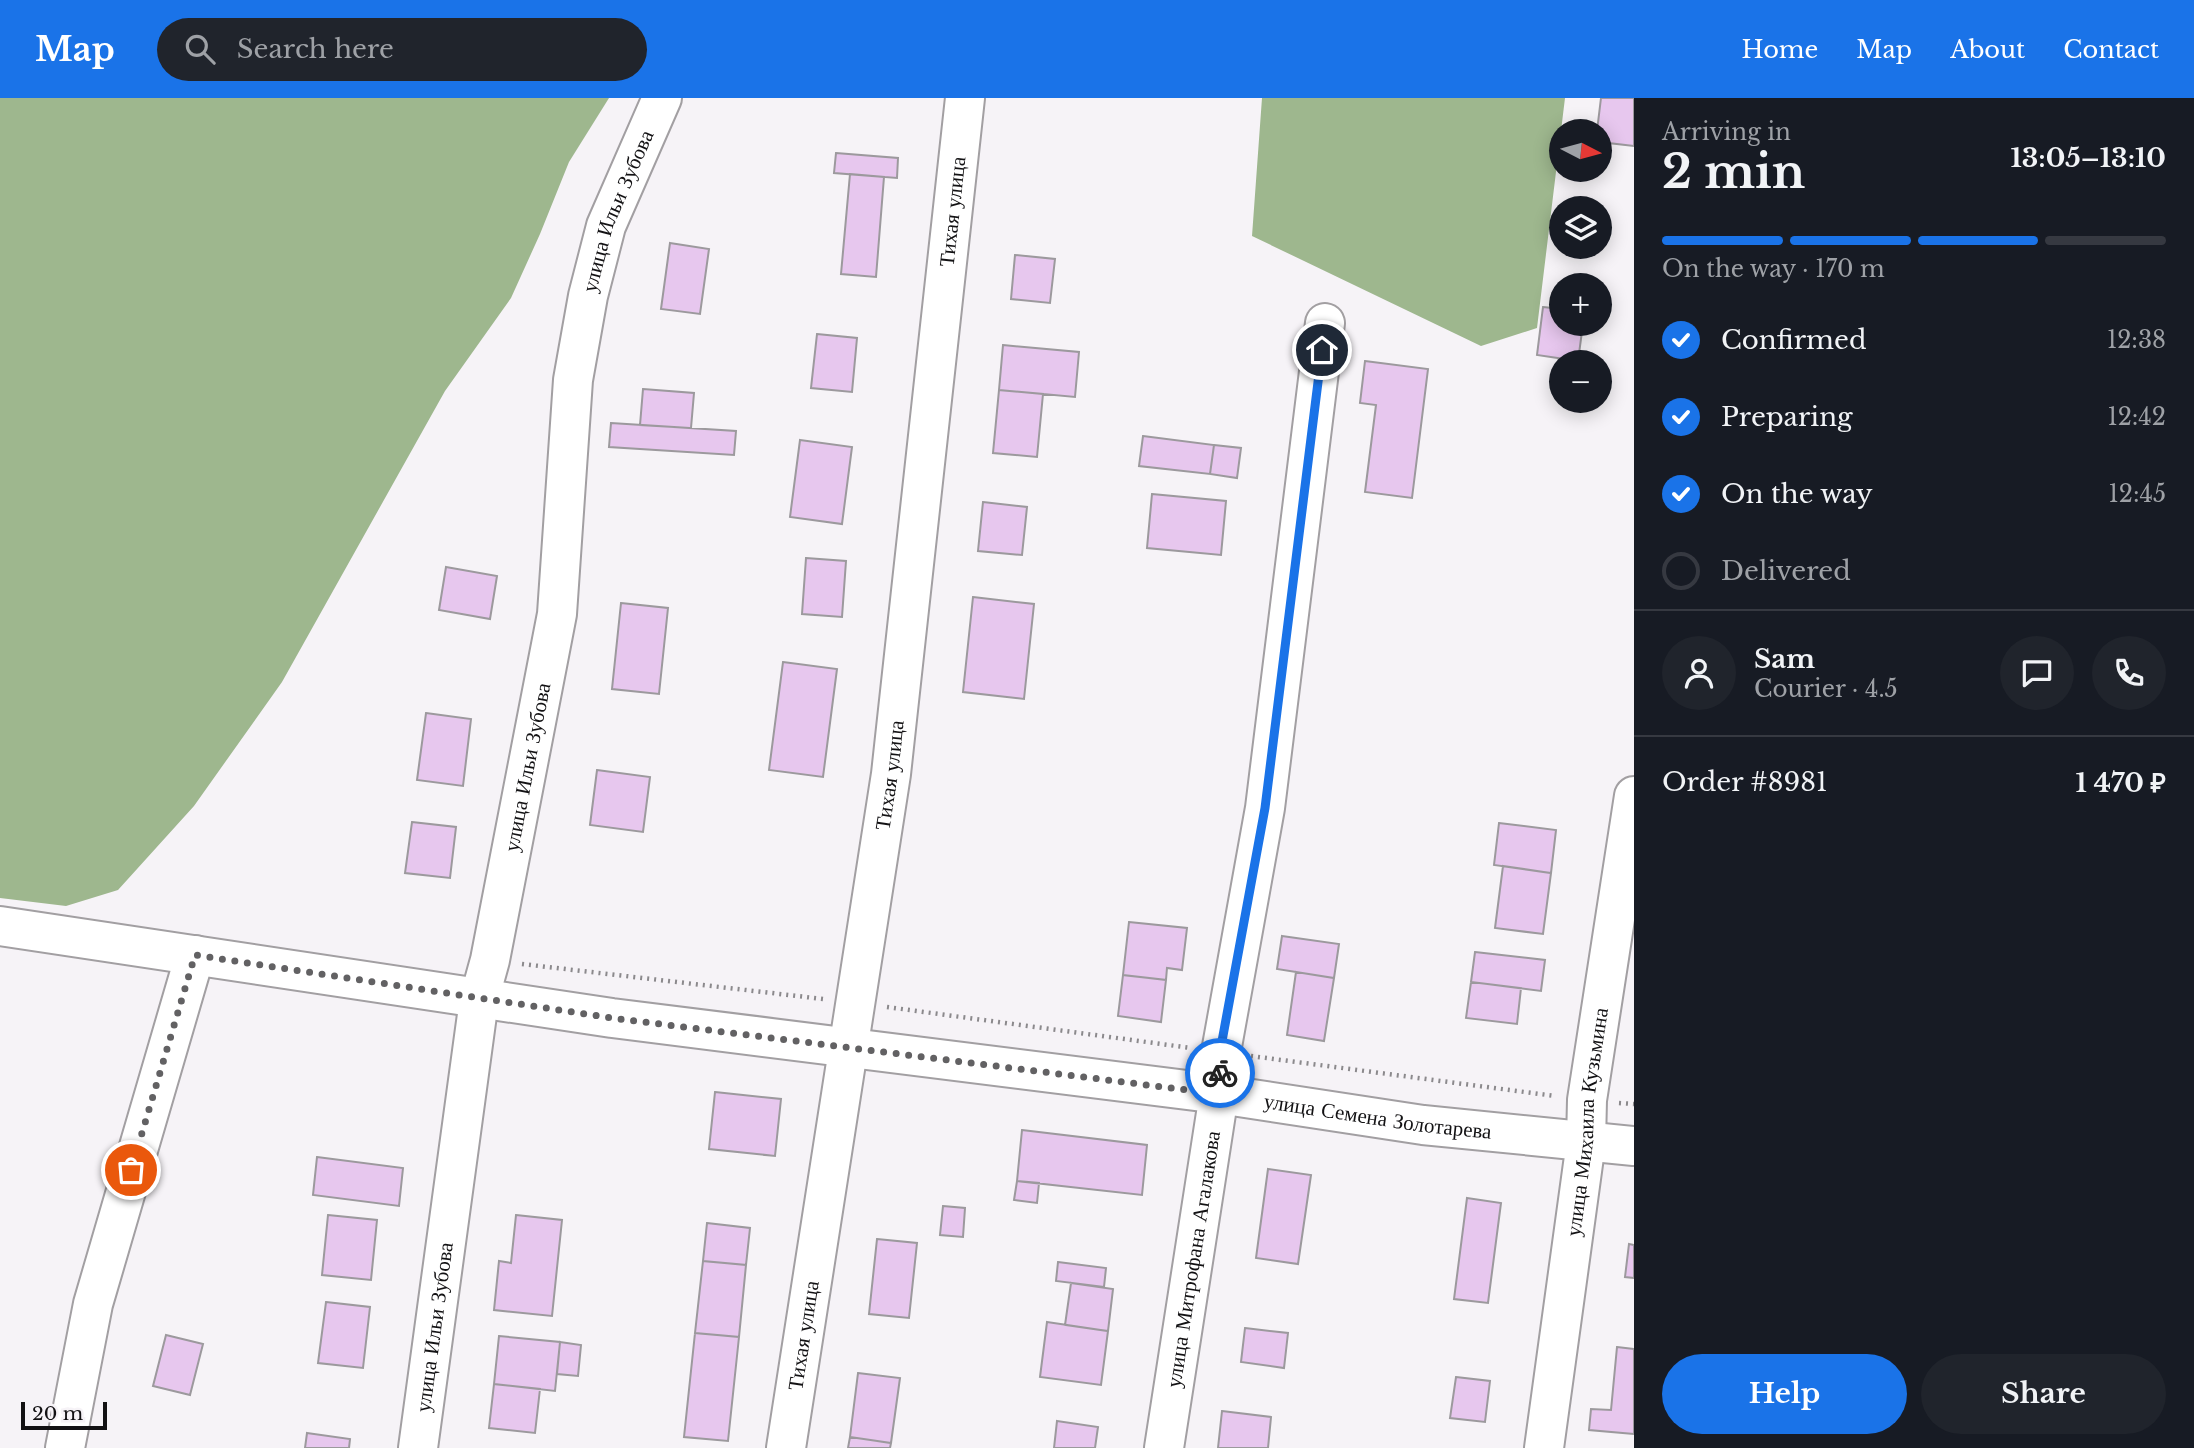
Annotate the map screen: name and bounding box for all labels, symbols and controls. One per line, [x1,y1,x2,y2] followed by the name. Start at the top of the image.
[157,18,647,81] search box
[35,29,115,70] text: Map
[181,30,219,68] icon: search
[237,33,394,65] text: Search here
[1742,35,1818,64] text: Home
[1856,35,1912,64] text: Map
[1950,35,2025,64] text: About
[2063,35,2159,64] text: Contact
[1662,118,1791,146] text: Arriving in
[1549,119,1612,182] north arrow
[1549,119,1612,413] map controls
[577,125,660,295] street label: улица Ильи Зубова
[2010,142,2166,174] text: 13:05–13:10
[1662,143,1805,200] text: 2 min
[934,154,972,268] street label: Тихая улица
[1549,196,1612,259] button: layers
[1662,255,1885,283] text: On the way · 170 m
[1549,273,1612,336] button: +
[1292,320,1352,380] pin
[1662,321,1700,359] icon: check
[1721,324,1866,356] text: Confirmed
[2107,326,2166,354] text: 12:38
[1303,331,1341,369] icon: home
[1549,350,1612,413] button: −
[1662,398,1700,436] icon: check
[1721,401,1853,433] text: Preparing
[2107,403,2166,431] text: 12:42
[1662,475,1700,513] icon: check
[1721,478,1873,510] text: On the way
[2109,480,2166,508] text: 12:45
[1721,555,1851,587] text: Delivered
[1662,636,1736,710] button: person
[2000,636,2074,710] button: chat
[2092,636,2166,710] button: phone
[1754,643,1815,675] text: Sam
[1754,675,1898,703] text: Courier · 4.5
[498,680,557,854] street label: улица Ильи Зубова
[869,718,910,832] street label: Тихая улица
[1662,766,1828,798] text: Order #8981
[2075,767,2166,799] text: 1 470 ₽
[1560,1005,1614,1238] street label: улица Михаила Кузьмина
[1185,1038,1255,1108] courier
[1201,1054,1239,1092] icon: bike
[1262,1088,1494,1145] street label: улица Семена Золотарева
[1161,1128,1226,1390] street label: улица Митрофана Агалакова
[101,1140,161,1200] pin
[112,1151,150,1189] icon: bag
[410,1240,459,1414] street label: улица Ильи Зубова
[782,1278,825,1392] street label: Тихая улица
[1662,1354,1907,1434] button: Help
[1921,1354,2166,1434] button: Share
[21,1399,107,1431] scale bar
[32,1402,83,1425] text: 20 m

